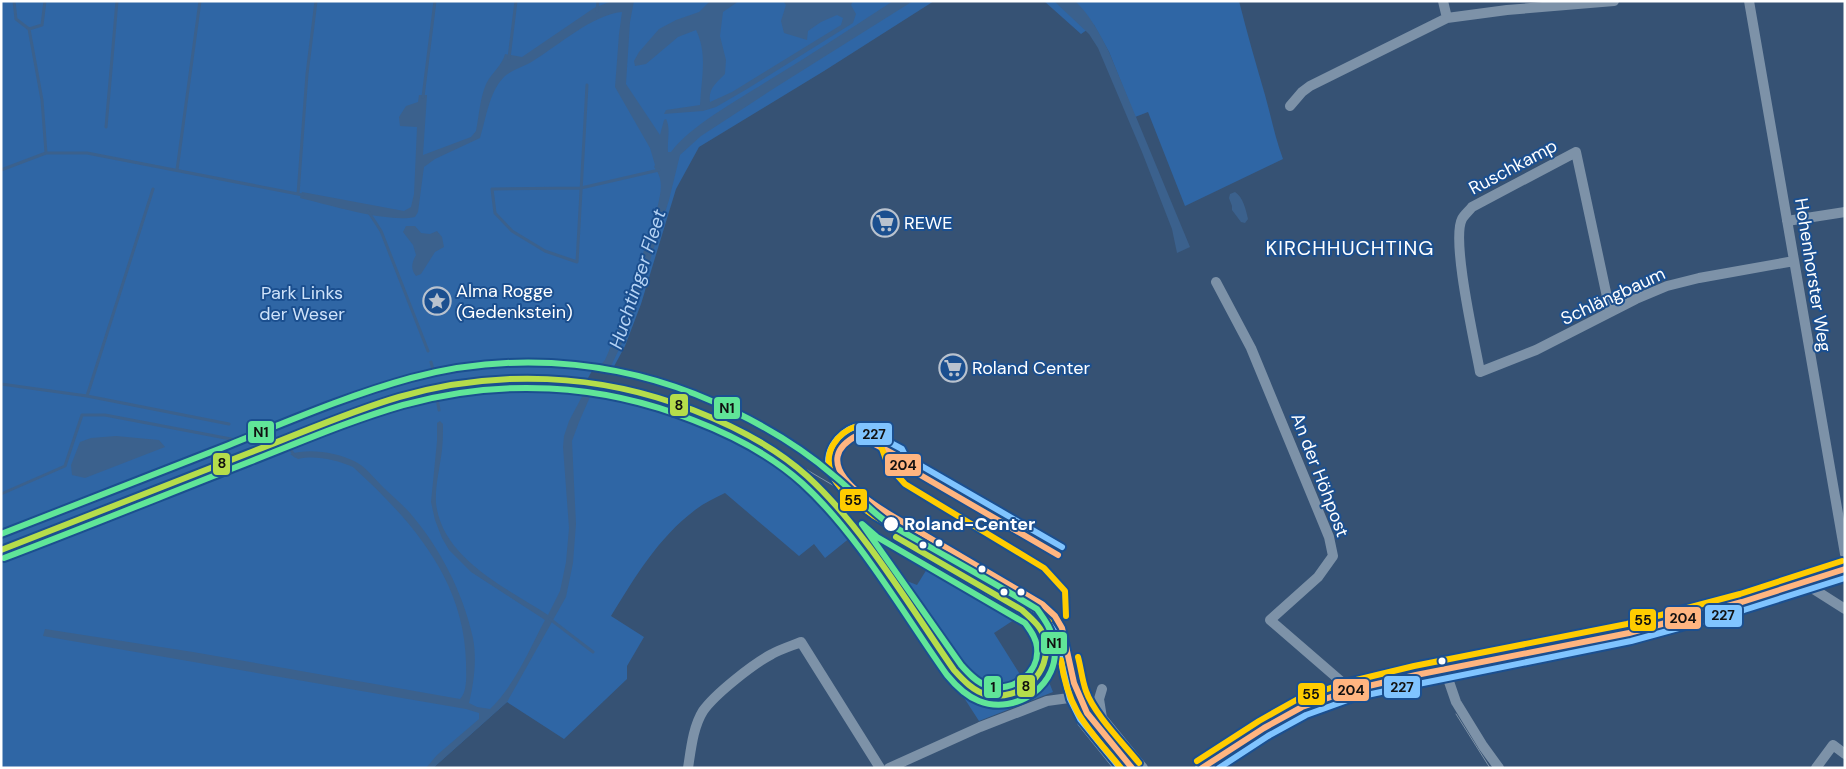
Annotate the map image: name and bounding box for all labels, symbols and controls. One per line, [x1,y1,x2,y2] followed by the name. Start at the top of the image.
[1465,134,1561,200] street label: Ruschkamp
[1789,196,1837,354] street label: Hohenhorster Weg
[603,206,672,352] water label: Huchtinger Fleet
[870,208,900,238] supermarket icon: REWE
[904,211,952,235] place label: REWE
[1266,235,1434,261] district label: KIRCHHUCHTING
[1557,261,1669,331] street label: Schlängbaum
[456,279,573,324] place label: Alma Rogge (Gedenkstein)
[259,281,345,326] park label: Park Links der Weser
[422,286,452,316] place icon: Alma Rogge (Gedenkstein)
[938,353,968,383] supermarket icon: Roland Center
[972,356,1091,380] place label: Roland Center
[669,393,689,417] line badge: 8
[675,396,684,414] text: 8
[713,396,741,420] line badge: N1
[719,399,735,417] text: N1
[1285,410,1355,540] street label: An der Höhpost
[247,420,275,444] line badge: N1
[855,422,893,446] line badge: 227
[253,423,269,441] text: N1
[862,425,886,443] text: 227
[212,452,231,476] line badge: 8
[884,453,922,477] line badge: 204
[218,454,227,472] text: 8
[890,456,916,474] text: 204
[839,488,868,512] line badge: 55
[844,491,862,509] text: 55
[904,512,1035,536] place label: Roland-Center
[882,515,900,533] marker: Roland-Center
[934,538,944,548] unlabelled marker
[918,540,928,550] unlabelled marker
[977,564,987,574] unlabelled marker
[999,587,1009,597] unlabelled marker
[1016,587,1026,597] unlabelled marker
[1704,604,1743,628] line badge: 227
[1664,606,1702,630] line badge: 204
[1711,606,1735,624] text: 227
[1629,608,1657,632] line badge: 55
[1670,609,1696,627] text: 204
[1634,611,1652,629] text: 55
[1040,631,1068,655] line badge: N1
[1046,634,1062,652] text: N1
[1437,656,1447,666] unlabelled marker
[1016,674,1036,698] line badge: 8
[983,675,1002,699] line badge: 1
[1383,675,1421,699] line badge: 227
[1022,677,1031,695] text: 8
[990,678,996,696] text: 1
[1332,678,1370,702] line badge: 204
[1390,678,1414,696] text: 227
[1338,681,1364,699] text: 204
[1297,682,1326,706] line badge: 55
[1302,685,1320,703] text: 55

